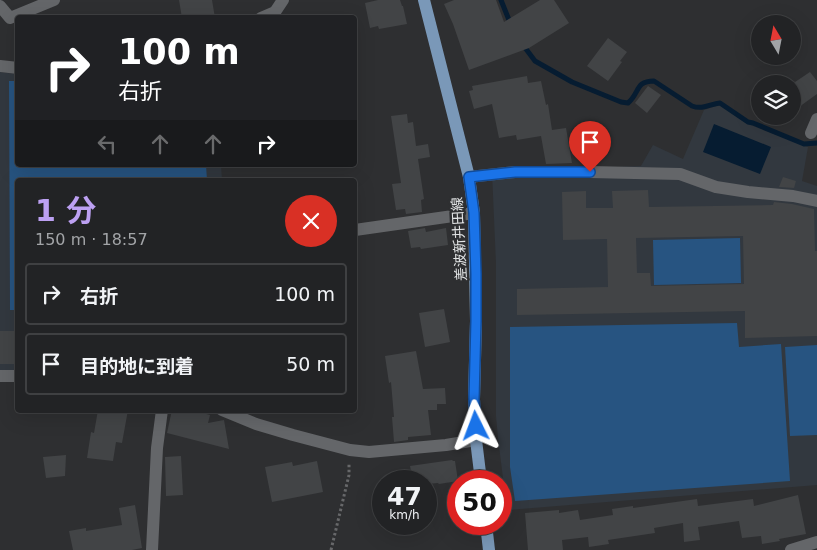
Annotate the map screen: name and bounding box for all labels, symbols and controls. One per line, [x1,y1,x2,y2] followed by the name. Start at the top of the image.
[751,15,801,65] north arrow
[751,15,801,125] map controls
[118,32,240,72] text: 100 m
[35,35,100,100] icon: right
[751,75,801,125] button: layers
[118,79,162,104] text: 右折
[569,121,611,172] pin
[576,128,604,156] icon: arrive
[93,130,121,158] icon: left
[146,130,174,158] icon: ahead
[199,130,227,158] icon: ahead
[252,130,280,158] icon: right
[35,193,96,228] text: 1 分
[285,195,337,247] button: close
[449,197,469,281] street label: 差波新井田線
[35,230,148,249] text: 150 m · 18:57
[37,280,65,308] icon: right
[274,283,335,305] text: 100 m
[80,285,118,307] text: 右折
[37,350,65,378] icon: arrive
[286,353,335,375] text: 50 m
[80,355,194,377] text: 目的地に到着
[449,399,501,451] position arrow
[447,470,512,535] speed limit sign: 50
[387,482,422,511] text: 47
[389,508,420,522] text: km/h

